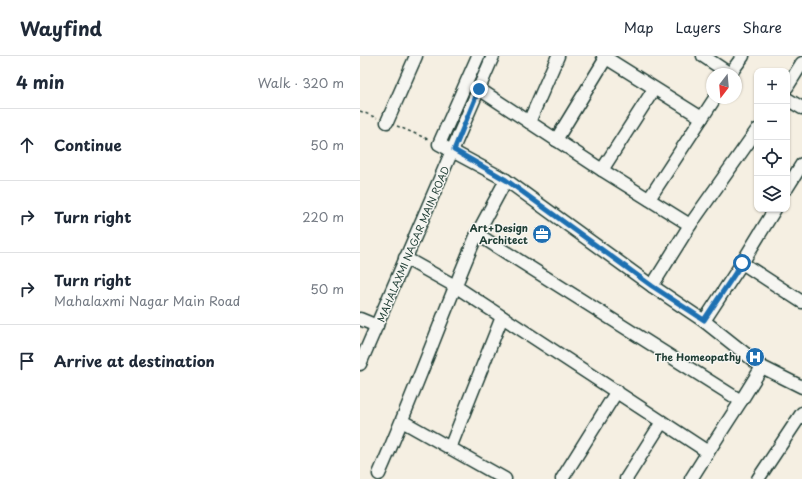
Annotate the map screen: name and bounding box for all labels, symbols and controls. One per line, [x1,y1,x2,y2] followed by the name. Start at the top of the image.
[20,14,102,42] text: Wayfind
[624,17,654,38] text: Map
[676,17,721,38] text: Layers
[743,17,782,38] text: Share
[706,68,742,104] north arrow
[754,68,790,212] map controls
[754,68,790,104] button: +
[16,69,64,95] text: 4 min
[258,73,344,92] text: Walk · 320 m
[470,80,488,98] route end
[754,104,790,140] button: −
[54,133,122,156] text: Continue
[16,134,38,156] icon: ahead
[310,135,344,154] text: 50 m
[754,140,790,176] button: locate
[373,163,452,324] street label: MAHALAXMI NAGAR MAIN ROAD
[754,176,790,212] button: layers
[54,205,131,228] text: Turn right
[16,206,38,228] icon: right
[302,207,344,226] text: 220 m
[470,220,528,247] place label: Art+Design Architect
[531,223,553,245] office icon: Art+Design Architect
[733,254,751,272] route start
[54,268,131,291] text: Turn right
[16,278,38,300] icon: right
[310,279,344,298] text: 50 m
[54,291,240,310] text: Mahalaxmi Nagar Main Road
[744,346,766,368] hospital icon: The Homeopathy
[54,349,215,372] text: Arrive at destination
[655,349,741,365] place label: The Homeopathy
[16,350,38,372] icon: arrive

